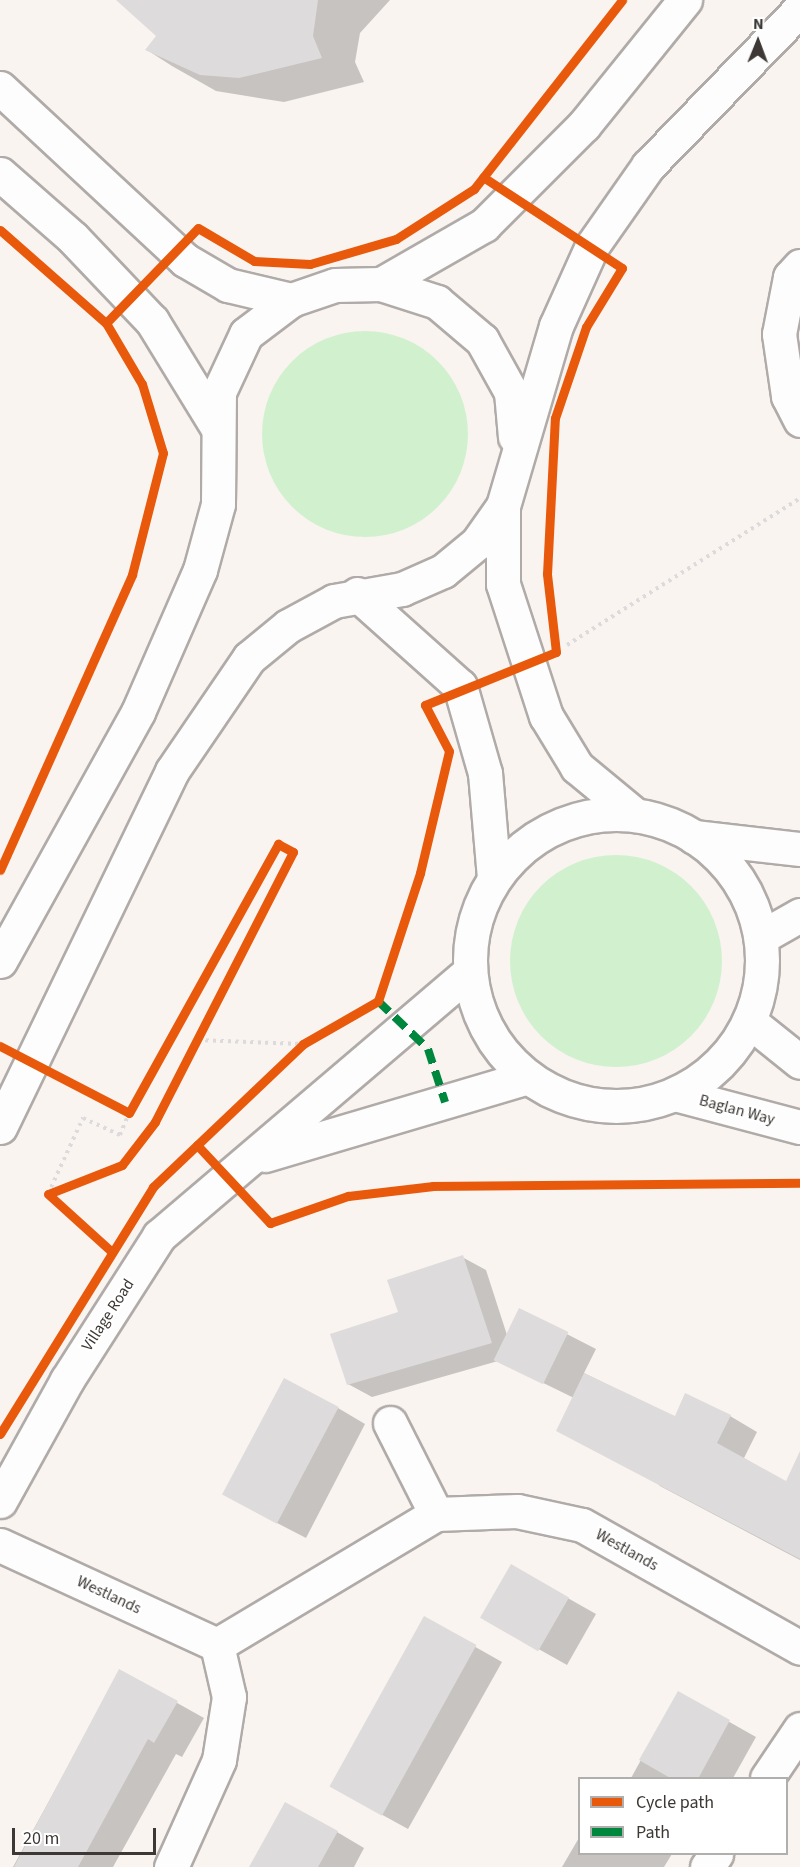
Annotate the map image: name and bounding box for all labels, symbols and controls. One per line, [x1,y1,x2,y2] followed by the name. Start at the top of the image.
[728,12,788,72] north arrow
[753,13,764,35] text: N
[697,1091,777,1129] street label: Baglan Way
[78,1276,138,1354] street label: Village Road
[592,1525,662,1575] street label: Westlands
[74,1572,144,1618] street label: Westlands
[578,1777,788,1855] legend
[636,1790,714,1815] text: Cycle path
[15,1816,159,1854] scale bar
[636,1820,670,1845] text: Path
[23,1826,59,1851] text: 20 m

